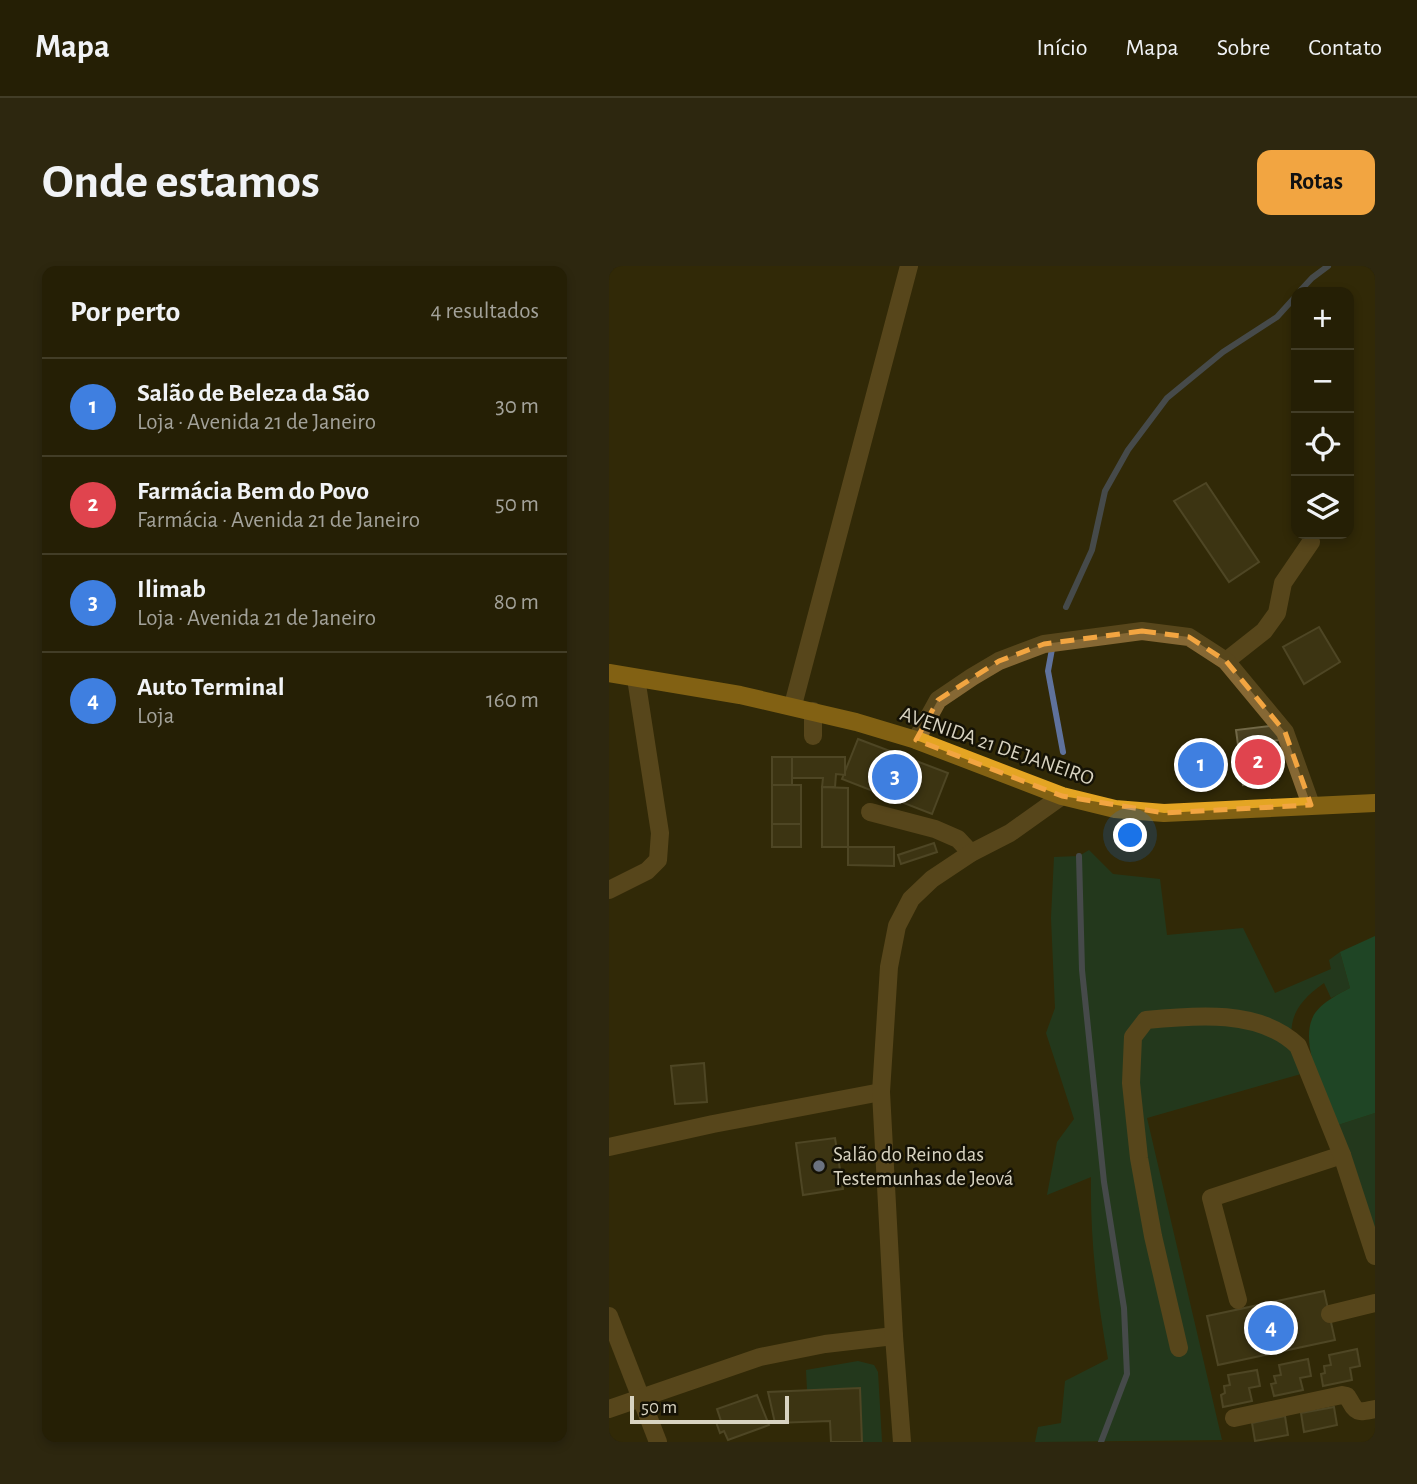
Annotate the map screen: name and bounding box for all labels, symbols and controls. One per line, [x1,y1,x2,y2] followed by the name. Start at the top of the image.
[35,31,110,64] text: Mapa
[1036,36,1088,60] text: Início
[1126,36,1179,60] text: Mapa
[1217,36,1270,60] text: Sobre
[1308,36,1382,60] text: Contato
[1257,150,1375,215] button: Rotas
[42,158,320,207] text: Onde estamos
[1291,287,1354,539] map controls
[1291,287,1354,350] button: +
[70,297,180,327] text: Por perto
[431,300,539,323] text: 4 resultados
[1291,350,1354,413] button: −
[137,380,370,406] text: Salão de Beleza da São
[89,395,97,418] text: 1
[495,395,539,418] text: 30 m
[137,411,376,434] text: Loja · Avenida 21 de Janeiro
[1291,413,1354,476] button: locate
[1291,476,1354,539] button: layers
[137,478,369,504] text: Farmácia Bem do Povo
[88,493,98,516] text: 2
[495,493,539,516] text: 50 m
[137,509,420,532] text: Farmácia · Avenida 21 de Janeiro
[137,576,206,602] text: Ilimab
[88,591,98,614] text: 3
[494,591,539,614] text: 80 m
[137,607,376,630] text: Loja · Avenida 21 de Janeiro
[137,674,285,700] text: Auto Terminal
[87,689,99,712] text: 4
[486,689,539,712] text: 160 m
[897,703,1097,789] street label: AVENIDA 21 DE JANEIRO
[137,705,174,728] text: Loja
[1235,736,1281,788] pin: 2
[1178,739,1224,791] pin: 1
[872,751,918,803] pin: 3
[1113,818,1147,852] your location
[833,1144,1014,1189] place label: Salão do Reino das Testemunhas de Jeová
[811,1158,827,1174] marker: Salão do Reino das Testemunhas de Jeová
[1248,1302,1294,1354] pin: 4
[630,1393,789,1425] scale bar
[641,1398,677,1417] text: 50 m

